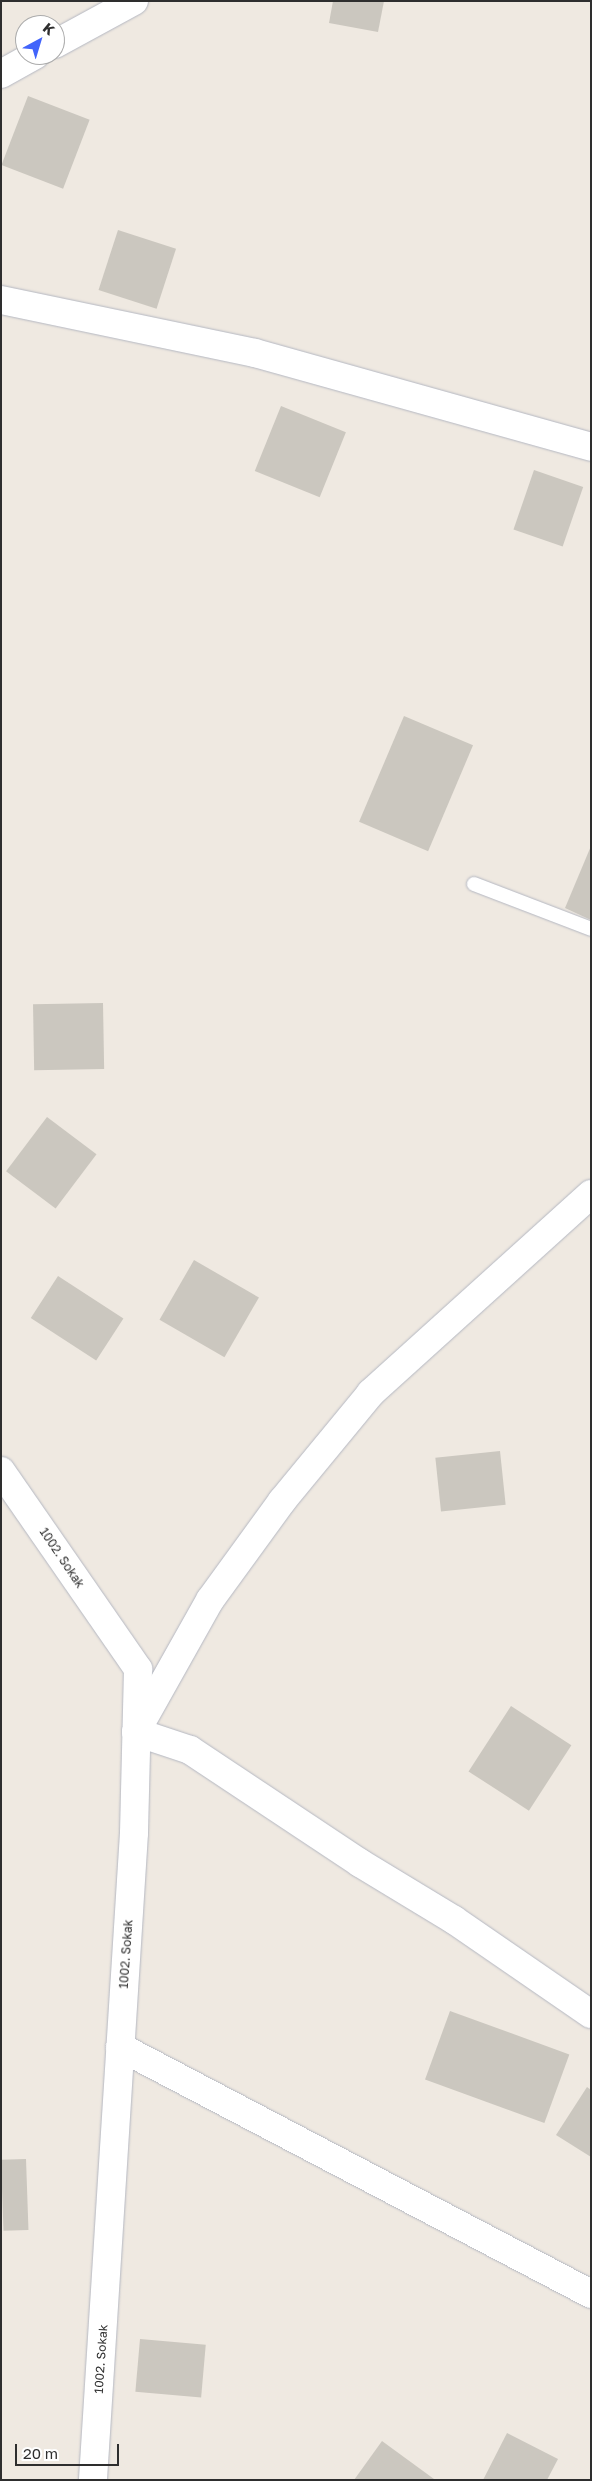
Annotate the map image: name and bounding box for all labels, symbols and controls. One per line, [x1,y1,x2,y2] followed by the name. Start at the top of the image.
[15,15,65,65] north arrow
[40,19,58,39] text: K
[37,1525,87,1591] street label: 1002. Sokak
[116,1919,136,1989] street label: 1002. Sokak
[91,2324,111,2394] street label: 1002. Sokak
[18,2434,121,2466] scale bar
[23,2444,58,2462] text: 20 m

